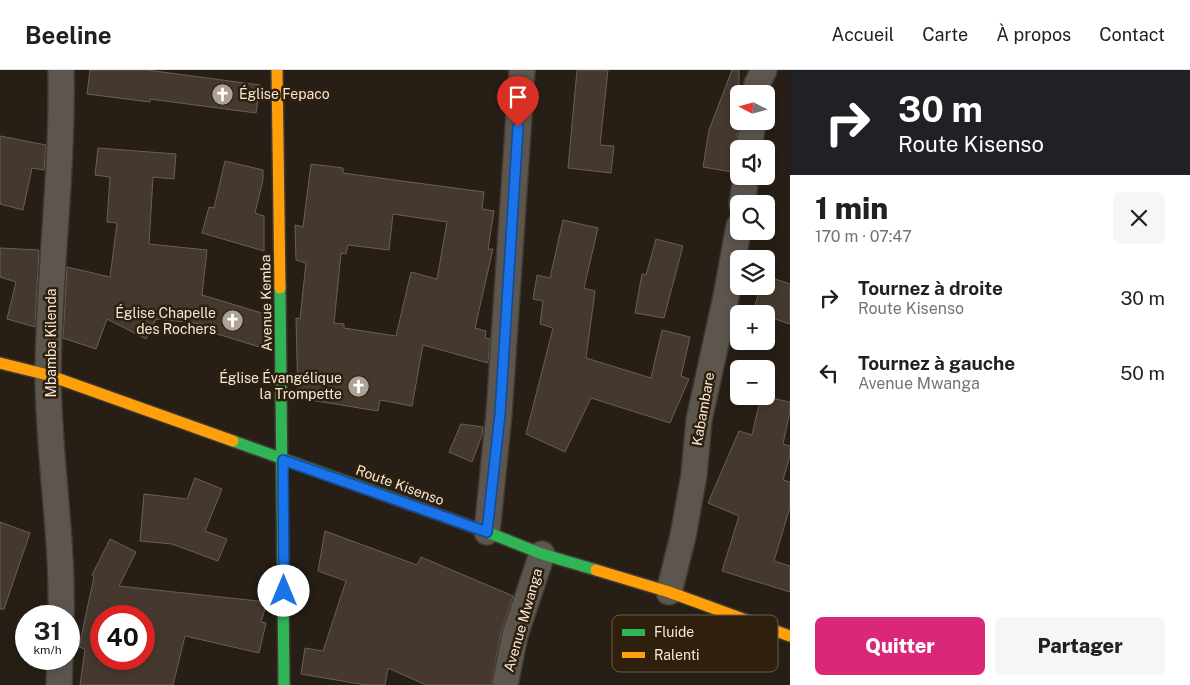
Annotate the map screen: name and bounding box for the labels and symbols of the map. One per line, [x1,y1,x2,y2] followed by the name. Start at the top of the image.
[497,76,539,127] pin
[211,82,235,106] church icon: Église Fepaco
[239,85,330,102] place label: Église Fepaco
[730,85,775,130] north arrow
[257,255,275,351] street label: Avenue Kemba
[43,288,59,398] street label: Mbamba Kilenda
[115,304,216,337] place label: Église Chapelle des Rochers
[220,309,244,333] church icon: Église Chapelle des Rochers
[219,369,342,402] place label: Église Évangélique la Trompette
[689,371,717,447] street label: Kabambare
[346,374,370,398] church icon: Église Évangélique la Trompette
[354,462,446,508] street label: Route Kisenso
[257,564,309,616] position arrow
[501,567,545,673] street label: Avenue Mwanga
[90,605,155,670] speed limit sign: 40
[612,615,778,672] legend
[654,624,694,640] text: Fluide
[654,647,700,663] text: Ralenti

